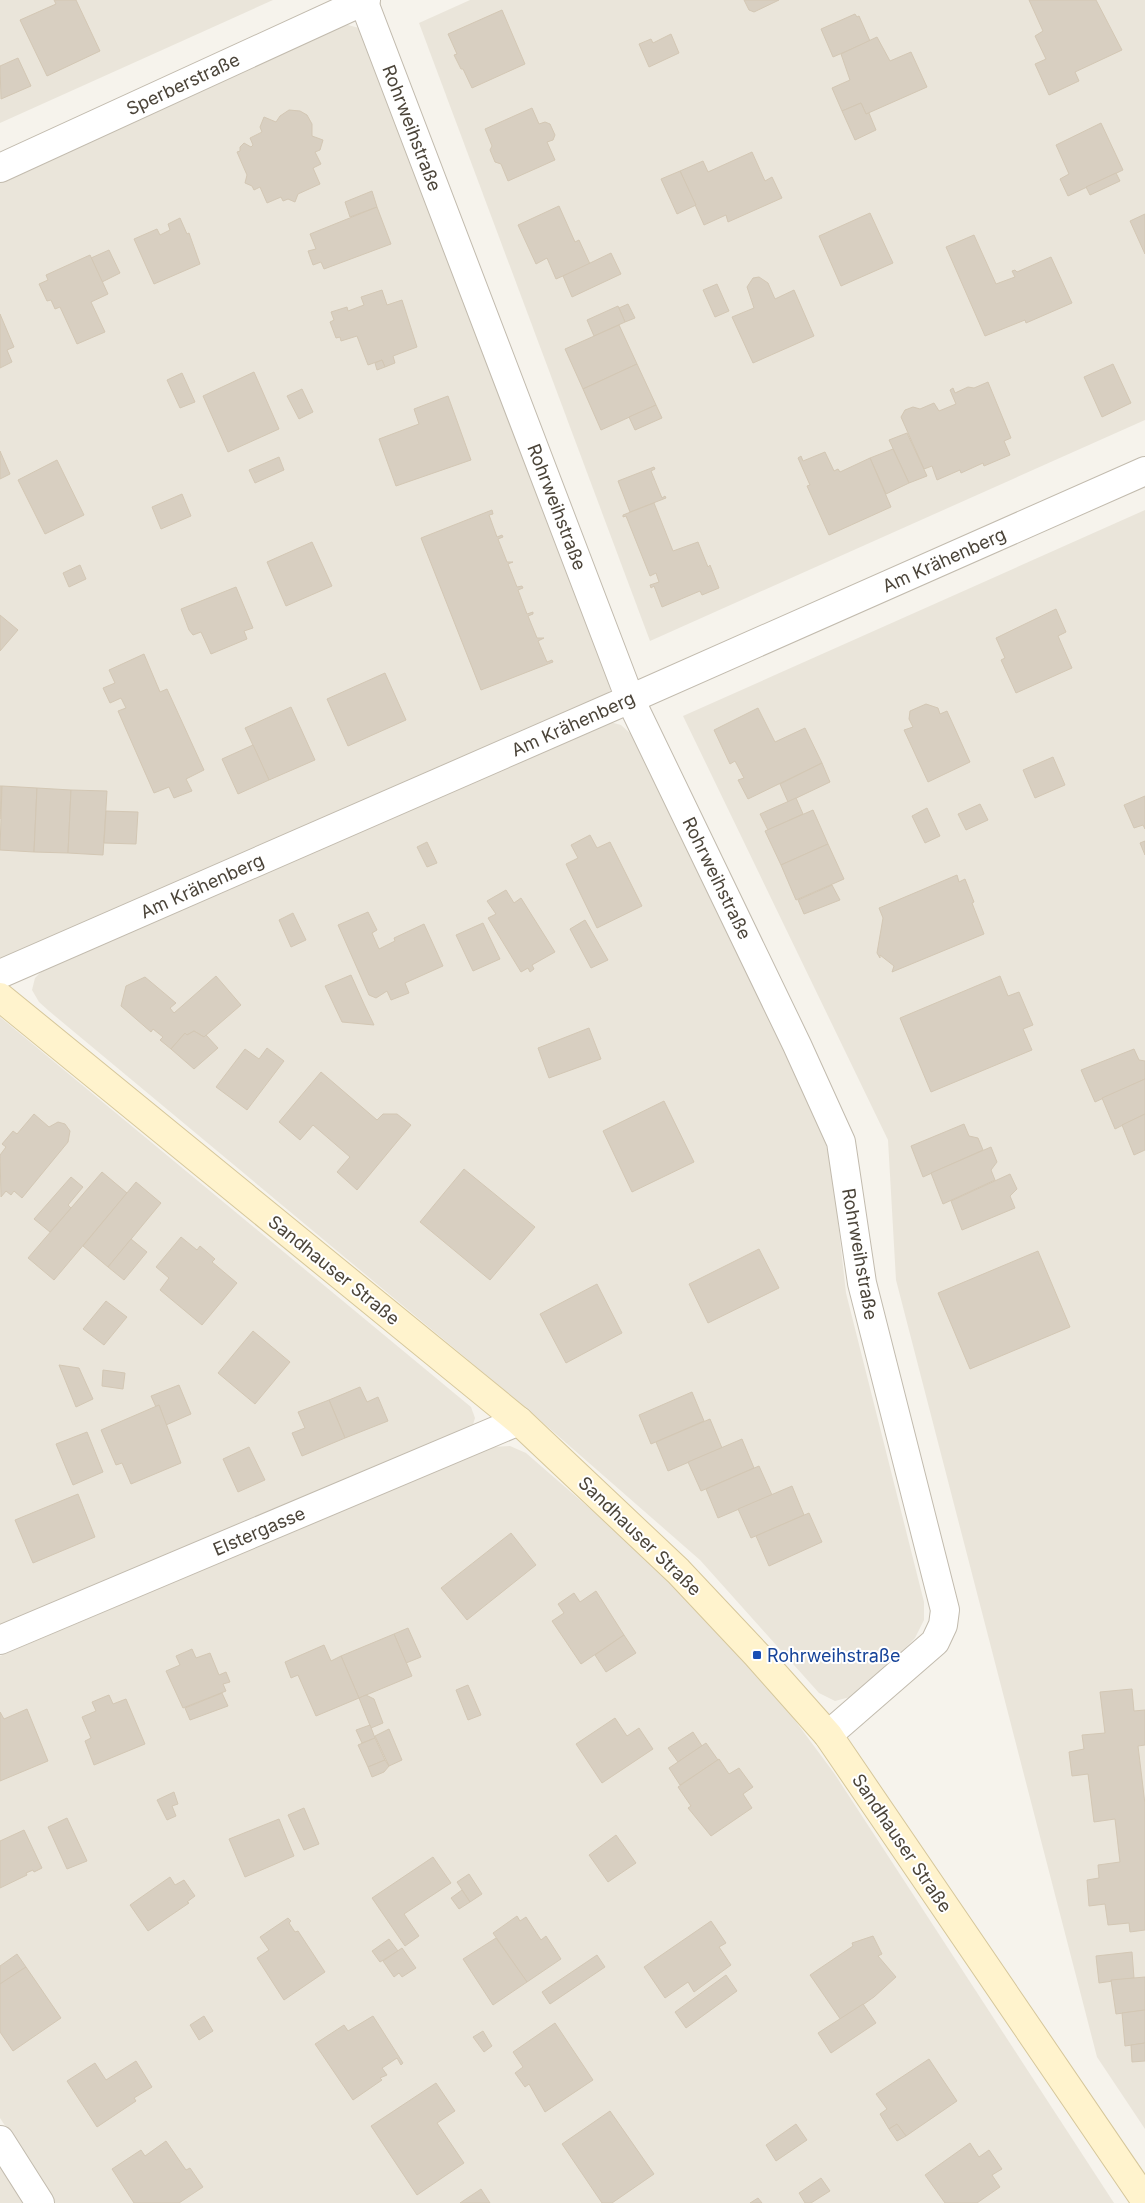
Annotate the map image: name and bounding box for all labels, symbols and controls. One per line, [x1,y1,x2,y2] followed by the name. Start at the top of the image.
[123,49,243,119] street label: Sperberstraße
[378,62,446,194] street label: Rohrweihstraße
[523,441,591,573] street label: Rohrweihstraße
[879,523,1009,597] street label: Am Krähenberg
[508,687,638,761] street label: Am Krähenberg
[678,813,756,943] street label: Rohrweihstraße
[137,849,267,923] street label: Am Krähenberg
[838,1186,882,1322] street label: Rohrweihstraße
[264,1211,404,1329] street label: Sandhauser Straße
[574,1472,706,1600] street label: Sandhauser Straße
[210,1502,308,1560] street label: Elstergasse
[767,1645,900,1666] place label: Rohrweihstraße
[751,1649,763,1661] marker: Rohrweihstraße
[848,1770,956,1916] street label: Sandhauser Straße

